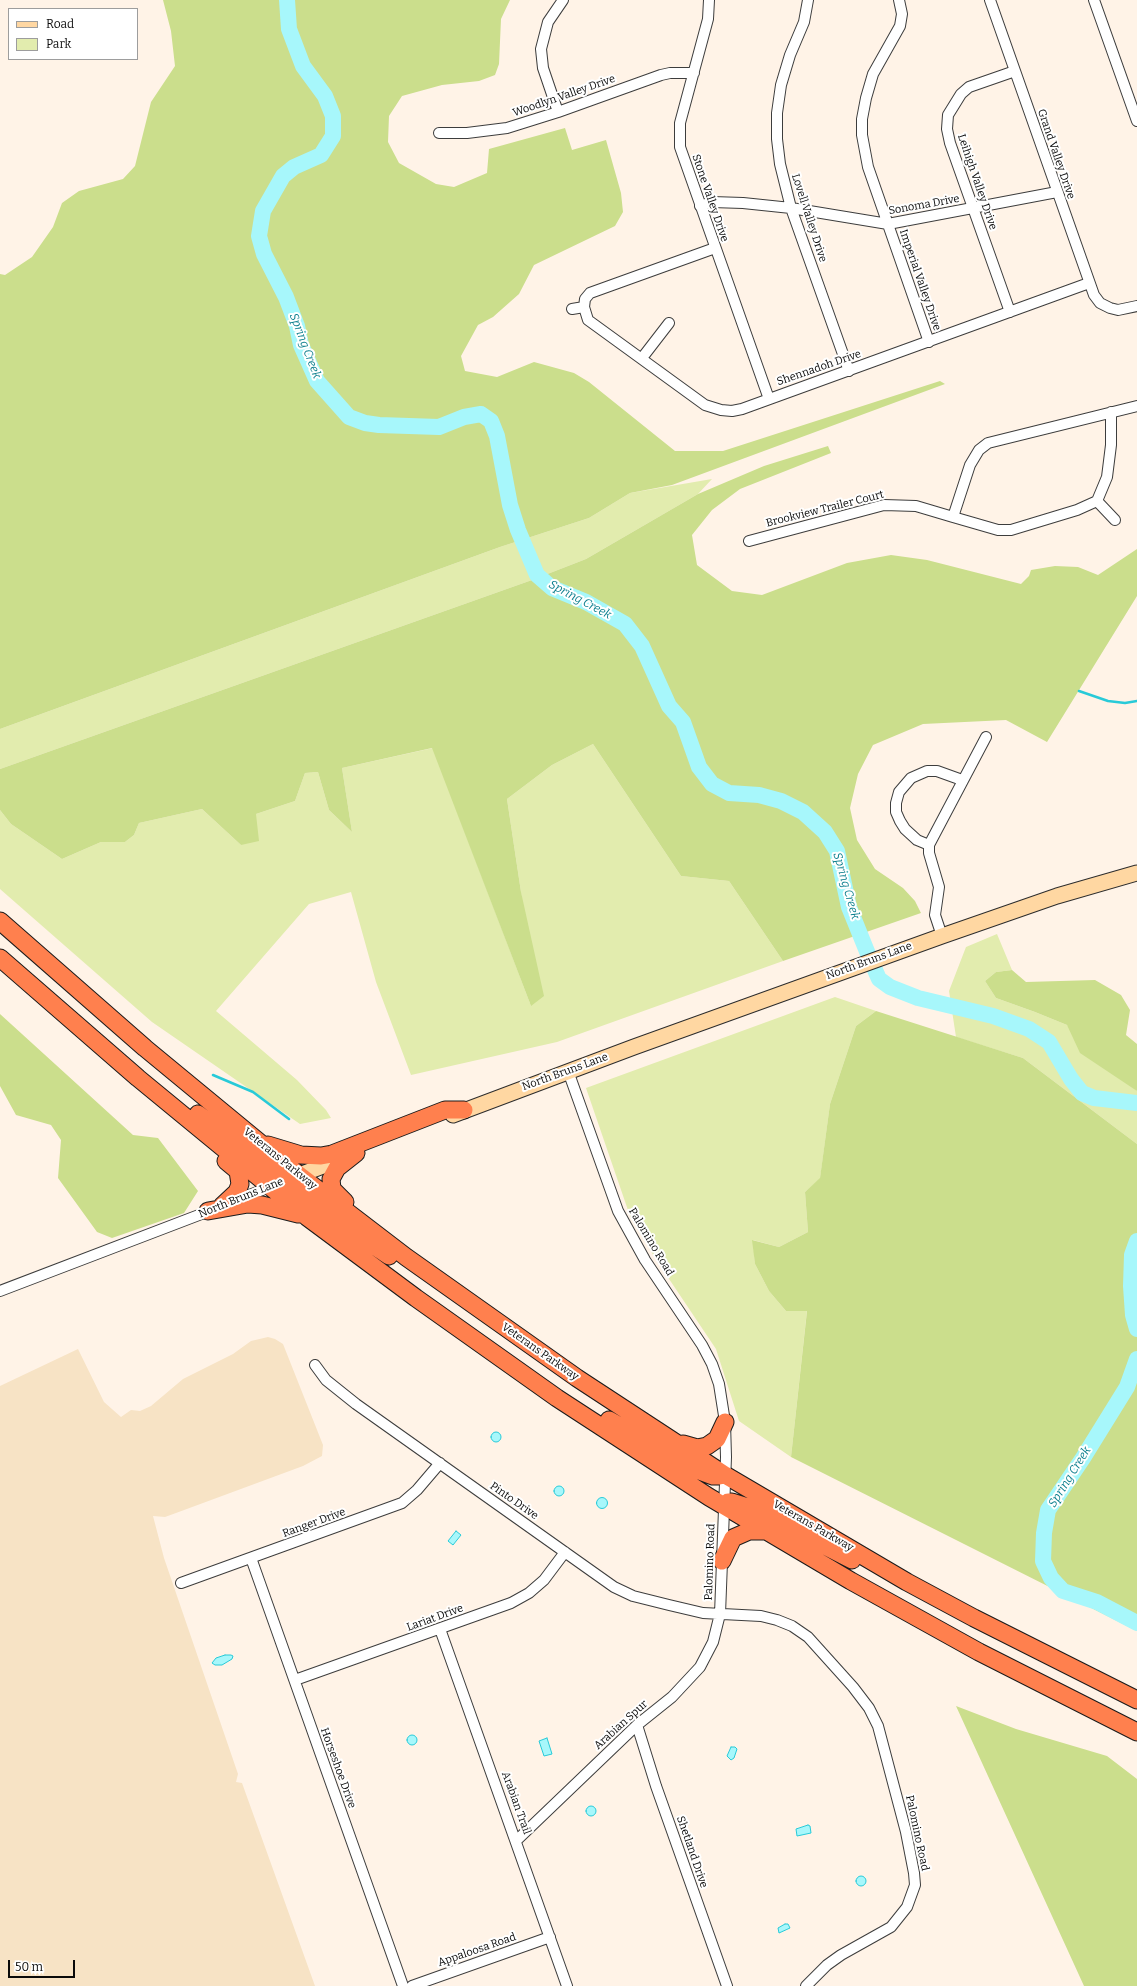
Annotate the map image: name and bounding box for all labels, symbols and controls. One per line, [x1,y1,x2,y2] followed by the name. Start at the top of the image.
[8,8,138,60] legend
[46,17,74,31] text: Road
[46,37,71,51] text: Park
[511,72,617,120] street label: Woodlyn Valley Drive
[1034,107,1078,201] street label: Grand Valley Drive
[954,132,1000,232] street label: Leihigh Valley Drive
[689,152,731,244] street label: Stone Valley Drive
[788,172,830,264] street label: Lovell Valley Drive
[887,192,961,218] street label: Sonoma Drive
[896,228,944,332] street label: Imperial Valley Drive
[286,311,324,381] water label: Spring Creek
[775,347,863,389] street label: Shennadoh Drive
[765,488,885,530] street label: Brookview Trailer Court
[546,578,614,622] water label: Spring Creek
[830,851,862,921] water label: Spring Creek
[824,939,914,983] street label: North Bruns Lane
[520,1050,610,1094] street label: North Bruns Lane
[241,1125,319,1193] street label: Veterans Parkway
[197,1175,285,1221] street label: North Bruns Lane
[626,1206,676,1278] street label: Palomino Road
[499,1321,581,1383] street label: Veterans Parkway
[1046,1444,1094,1510] water label: Spring Creek
[487,1479,541,1523] street label: Pinto Drive
[770,1498,856,1554] street label: Veterans Parkway
[281,1505,347,1541] street label: Ranger Drive
[702,1523,718,1601] street label: Palomino Road
[405,1602,465,1634] street label: Lariat Drive
[592,1698,650,1752] street label: Arabian Spur
[317,1726,359,1810] street label: Horseshoe Drive
[499,1770,533,1836] street label: Arabian Trail
[903,1794,931,1872] street label: Palomino Road
[674,1814,710,1890] street label: Shetland Drive
[436,1930,518,1970] street label: Appaloosa Road
[10,1952,77,1978] scale bar
[15,1960,43,1974] text: 50 m

